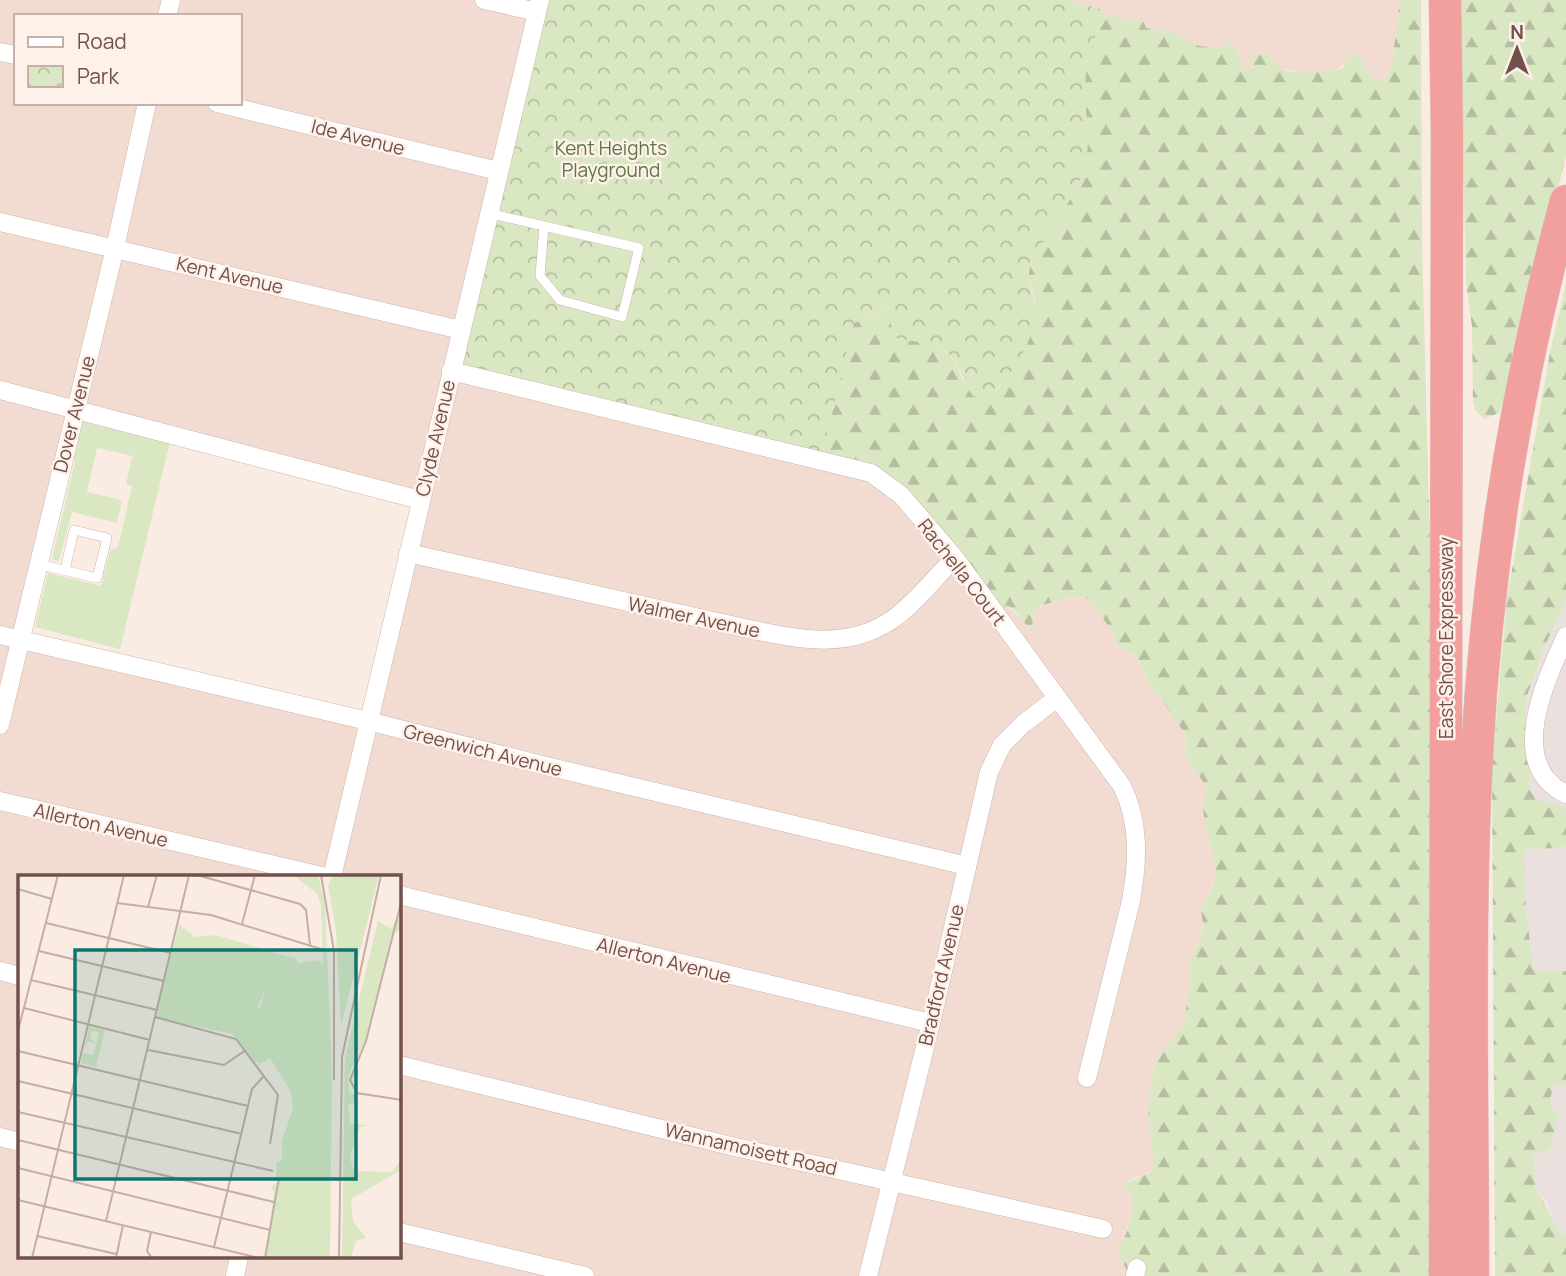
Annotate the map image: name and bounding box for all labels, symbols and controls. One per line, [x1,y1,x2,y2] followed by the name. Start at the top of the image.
[14,14,242,105] legend
[1482,14,1552,84] north arrow
[1510,19,1524,45] text: N
[77,27,127,55] text: Road
[77,62,119,90] text: Park
[308,113,408,161] street label: Ide Avenue
[555,135,667,183] park label: Kent Heights Playground
[174,250,286,300] street label: Kent Avenue
[47,353,101,475] street label: Dover Avenue
[409,377,461,499] street label: Clyde Avenue
[912,513,1012,631] street label: Rachella Court
[1433,537,1459,739] street label: East Shore Expressway
[625,590,763,644] street label: Walmer Avenue
[401,718,565,782] street label: Greenwich Avenue
[31,797,171,853] street label: Allerton Avenue
[18,875,401,1258] inset map
[912,902,970,1048] street label: Bradford Avenue
[594,931,734,989] street label: Allerton Avenue
[662,1117,840,1181] street label: Wannamoisett Road

